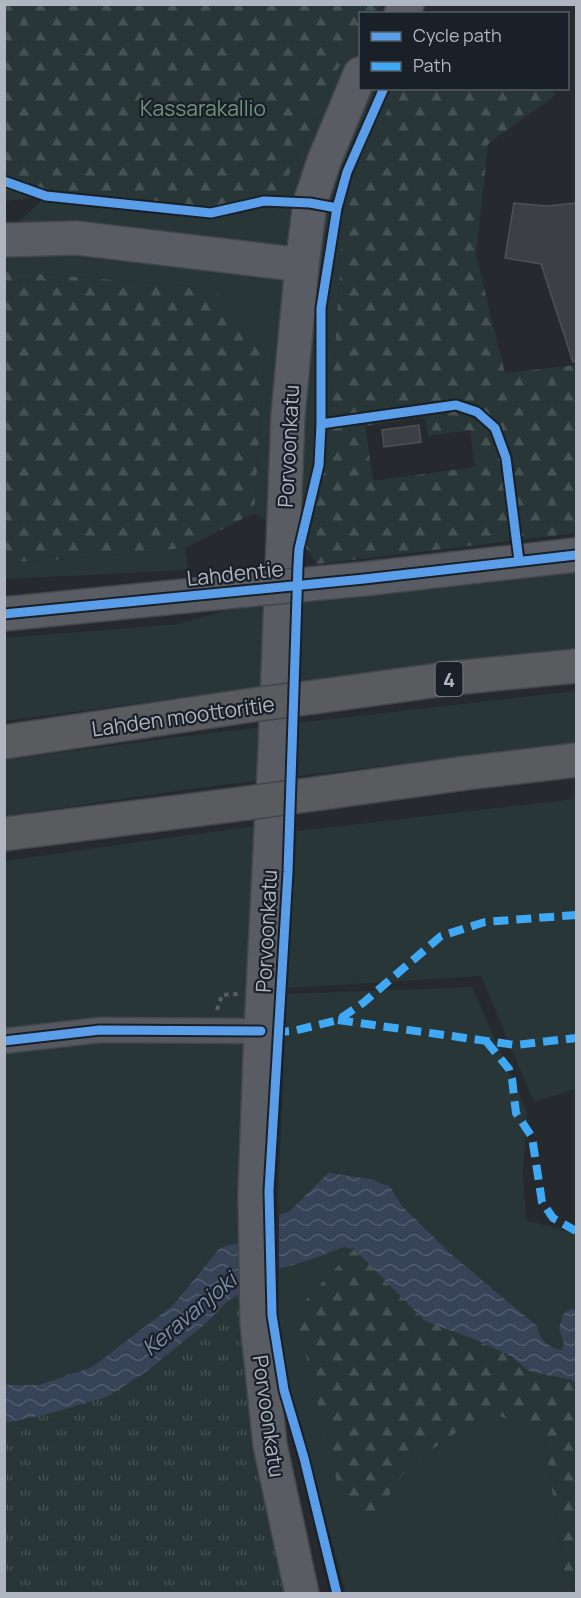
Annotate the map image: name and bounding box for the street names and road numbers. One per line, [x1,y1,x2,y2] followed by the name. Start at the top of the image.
[271,384,305,508] street label: Porvoonkatu
[185,554,285,592] street label: Lahdentie
[436,662,462,696] road number: 4
[90,689,276,743] street label: Lahden moottoritie
[249,869,283,993] street label: Porvoonkatu
[247,1353,291,1479] street label: Porvoonkatu

